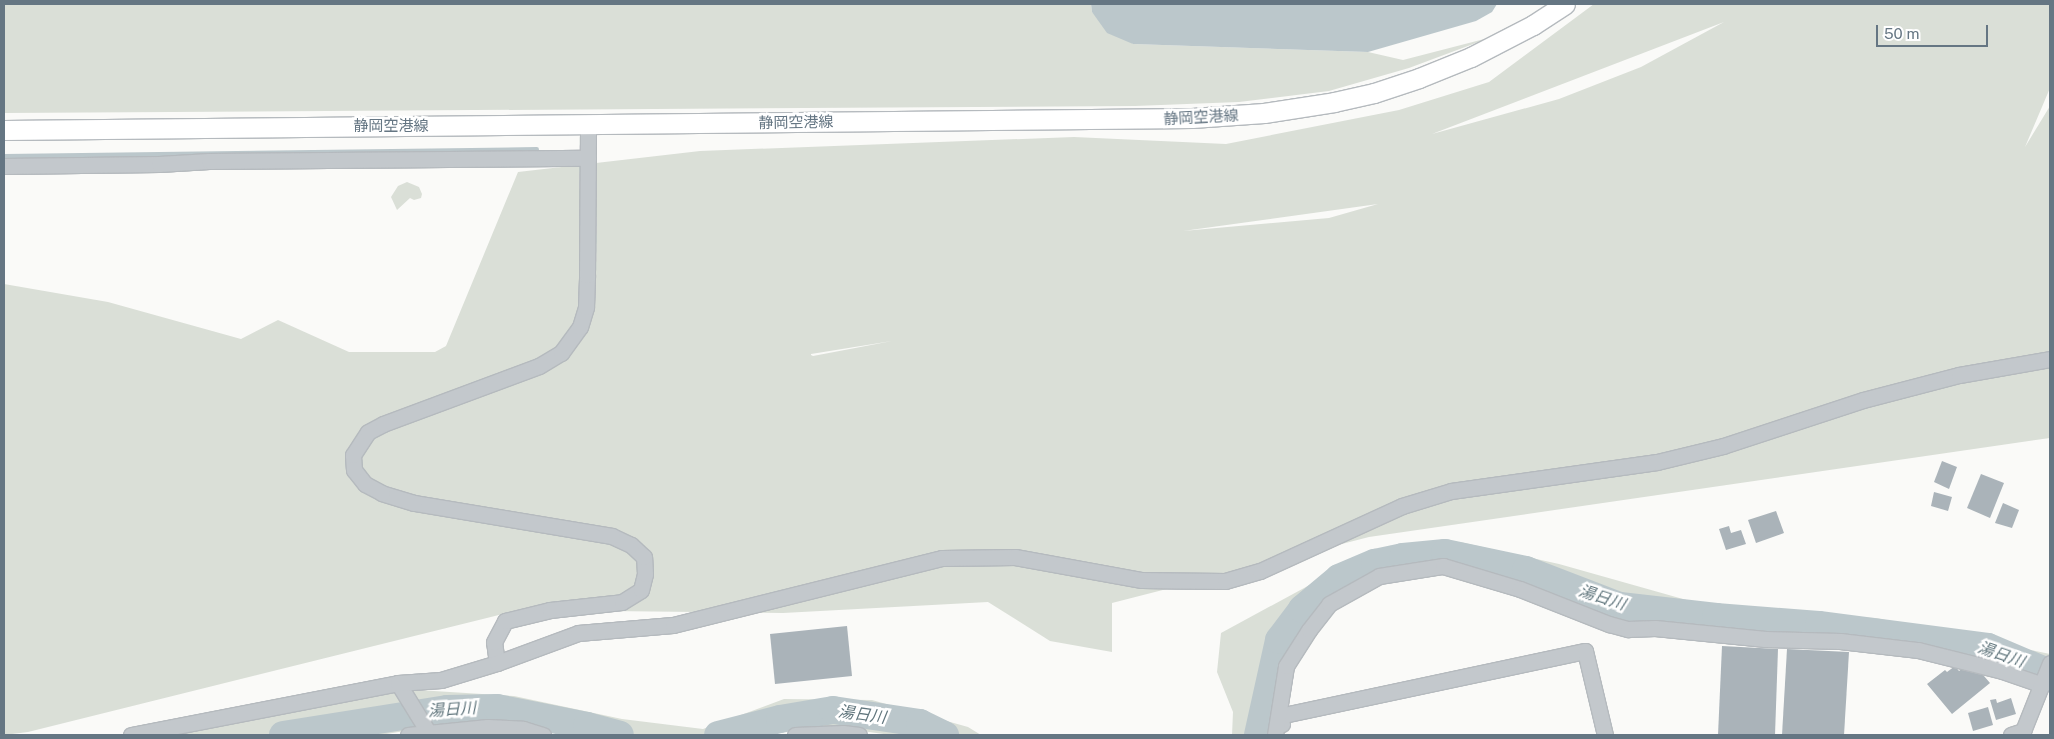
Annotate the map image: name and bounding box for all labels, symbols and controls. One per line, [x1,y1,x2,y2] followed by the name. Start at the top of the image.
[1879,15,1992,47] scale bar
[1884,25,1919,42] text: 50 m
[1163,106,1239,128] street label: 静岡空港線
[758,112,834,132] street label: 静岡空港線
[354,117,428,135] street label: 静岡空港線
[1576,581,1628,615] water label: 湯日川
[1975,638,2027,672] water label: 湯日川
[427,699,477,721] water label: 湯日川
[837,702,887,728] water label: 湯日川

